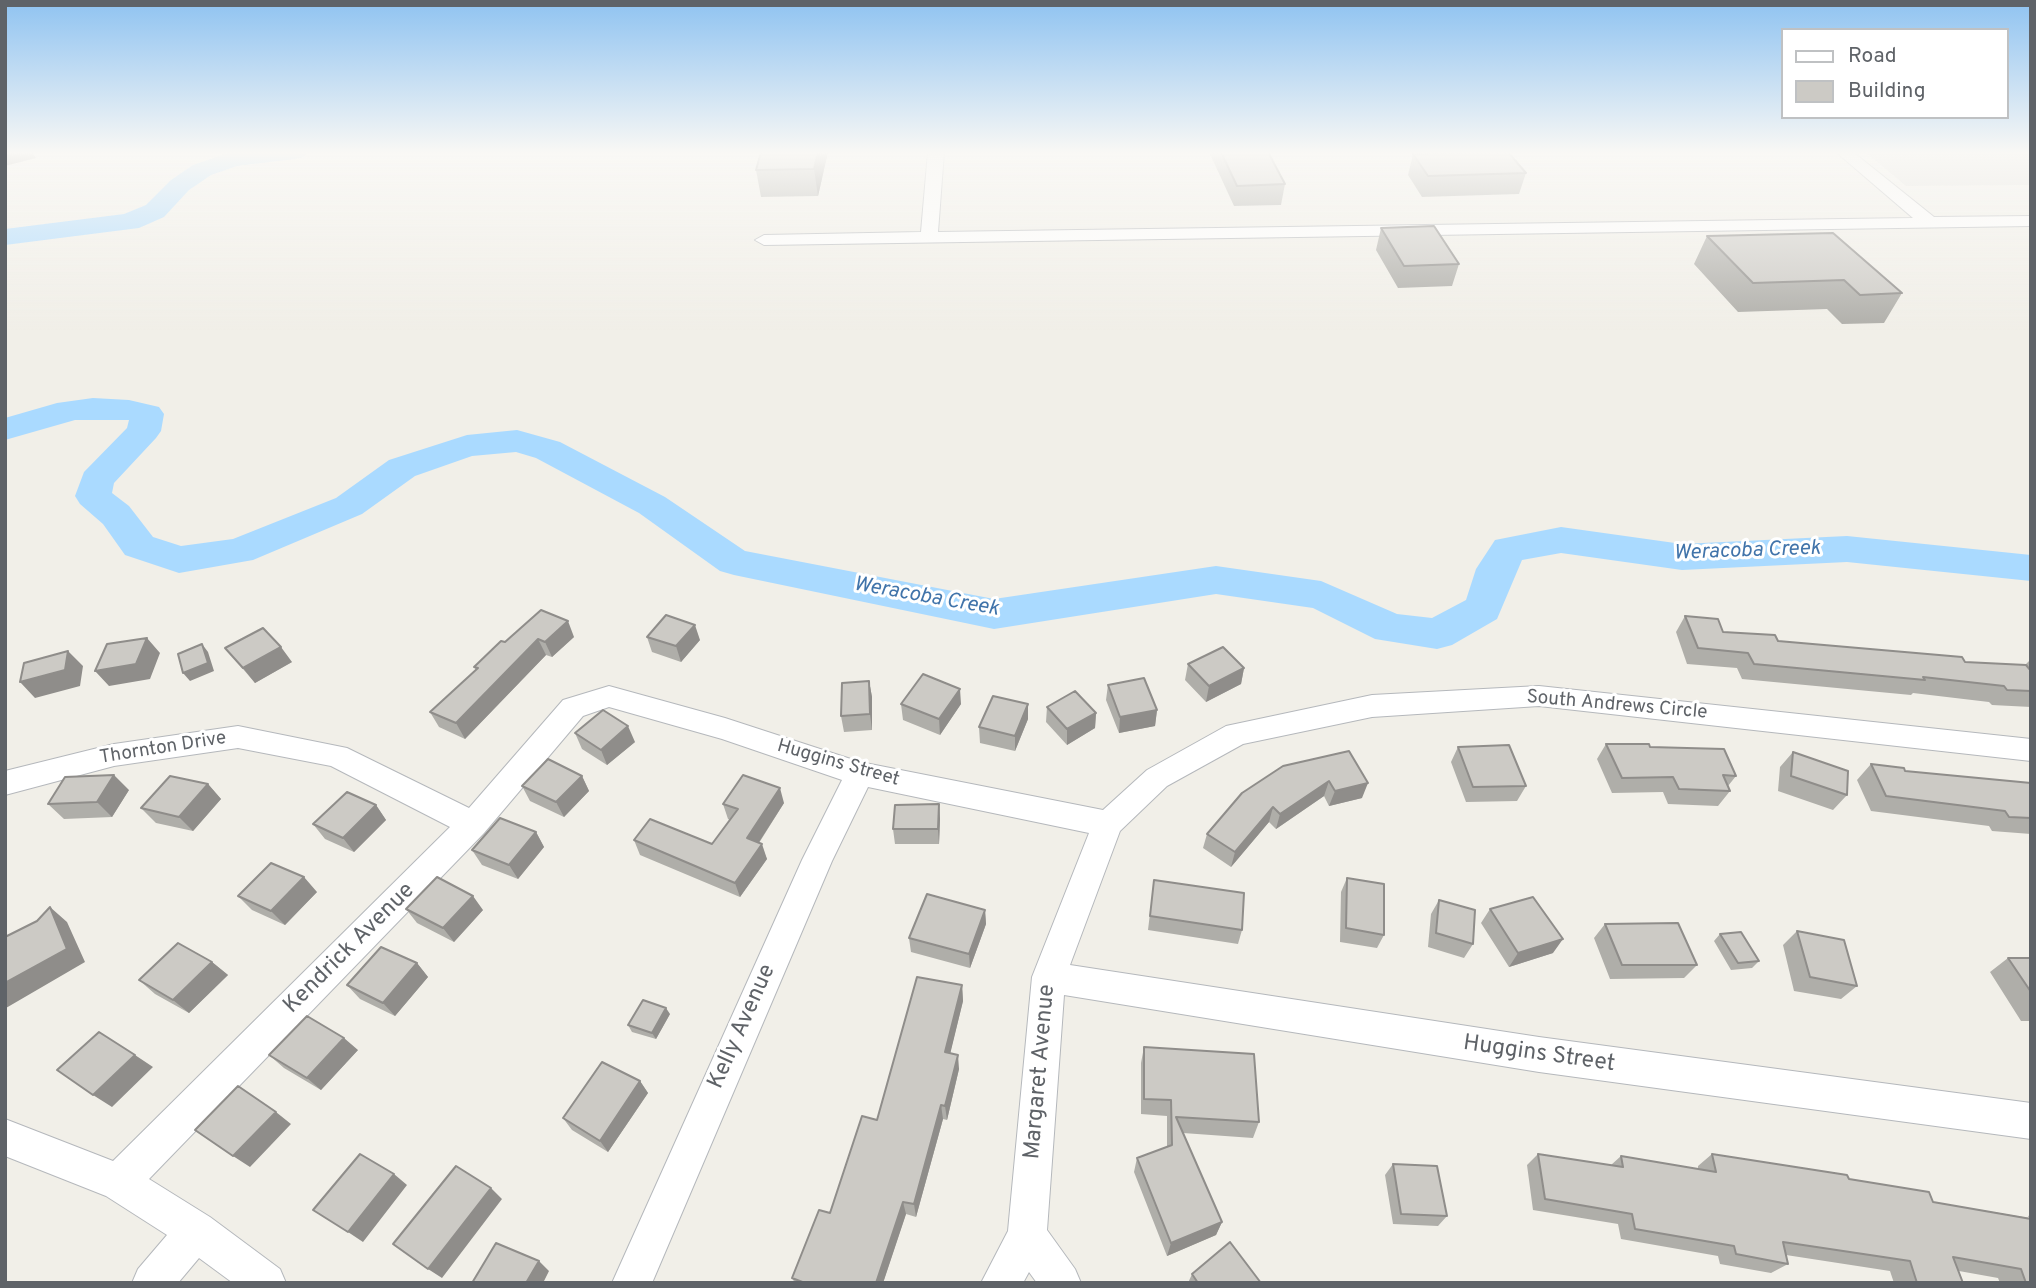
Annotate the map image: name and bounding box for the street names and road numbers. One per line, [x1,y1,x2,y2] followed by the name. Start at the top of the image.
[1526,687,1708,725] street label: South Andrews Circle
[98,728,228,770] street label: Thornton Drive
[774,736,902,792] street label: Huggins Street
[279,878,421,1020] street label: Kendrick Avenue
[703,960,783,1094] street label: Kelly Avenue
[1020,983,1062,1161] street label: Margaret Avenue
[1461,1031,1617,1079] street label: Huggins Street

